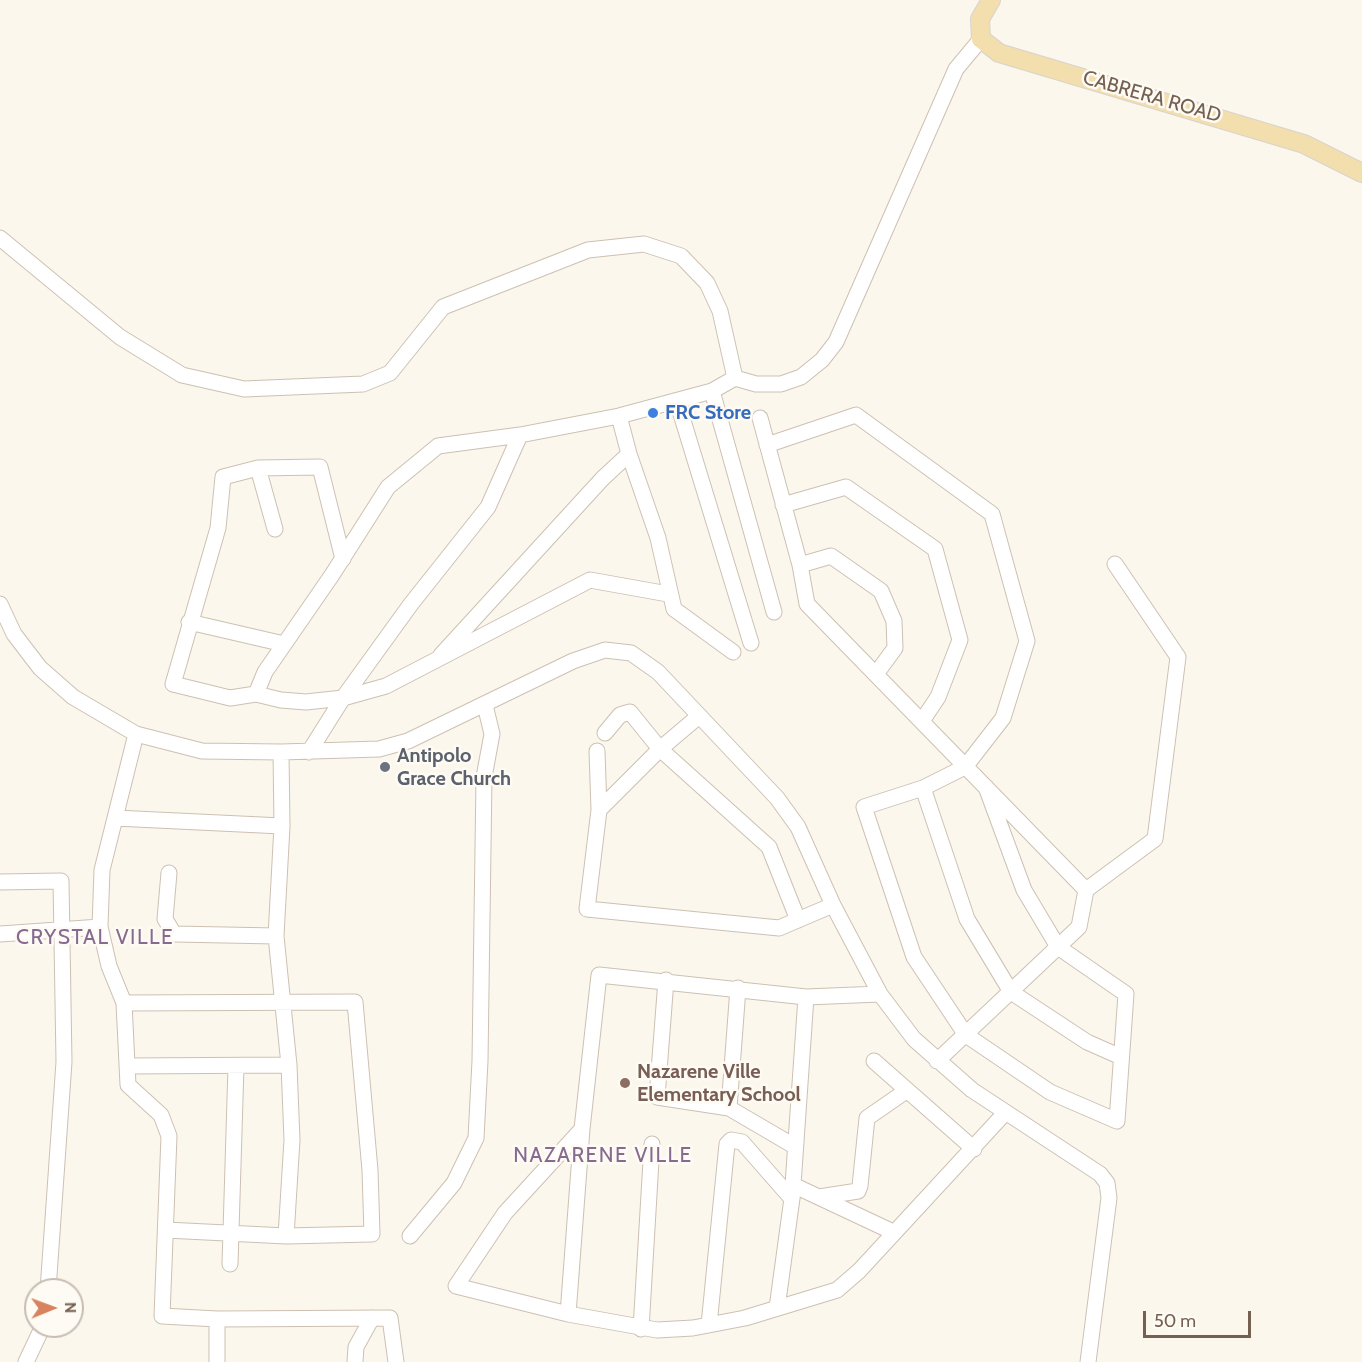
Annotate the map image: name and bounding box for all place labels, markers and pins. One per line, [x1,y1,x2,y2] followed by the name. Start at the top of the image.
[665,401,751,425] place label: FRC Store
[646,406,660,420] marker: FRC Store
[397,744,511,791] place label: Antipolo Grace Church
[378,760,392,774] marker: Antipolo Grace Church
[637,1060,801,1107] place label: Nazarene Ville Elementary School
[618,1076,632,1090] marker: Nazarene Ville Elementary School

